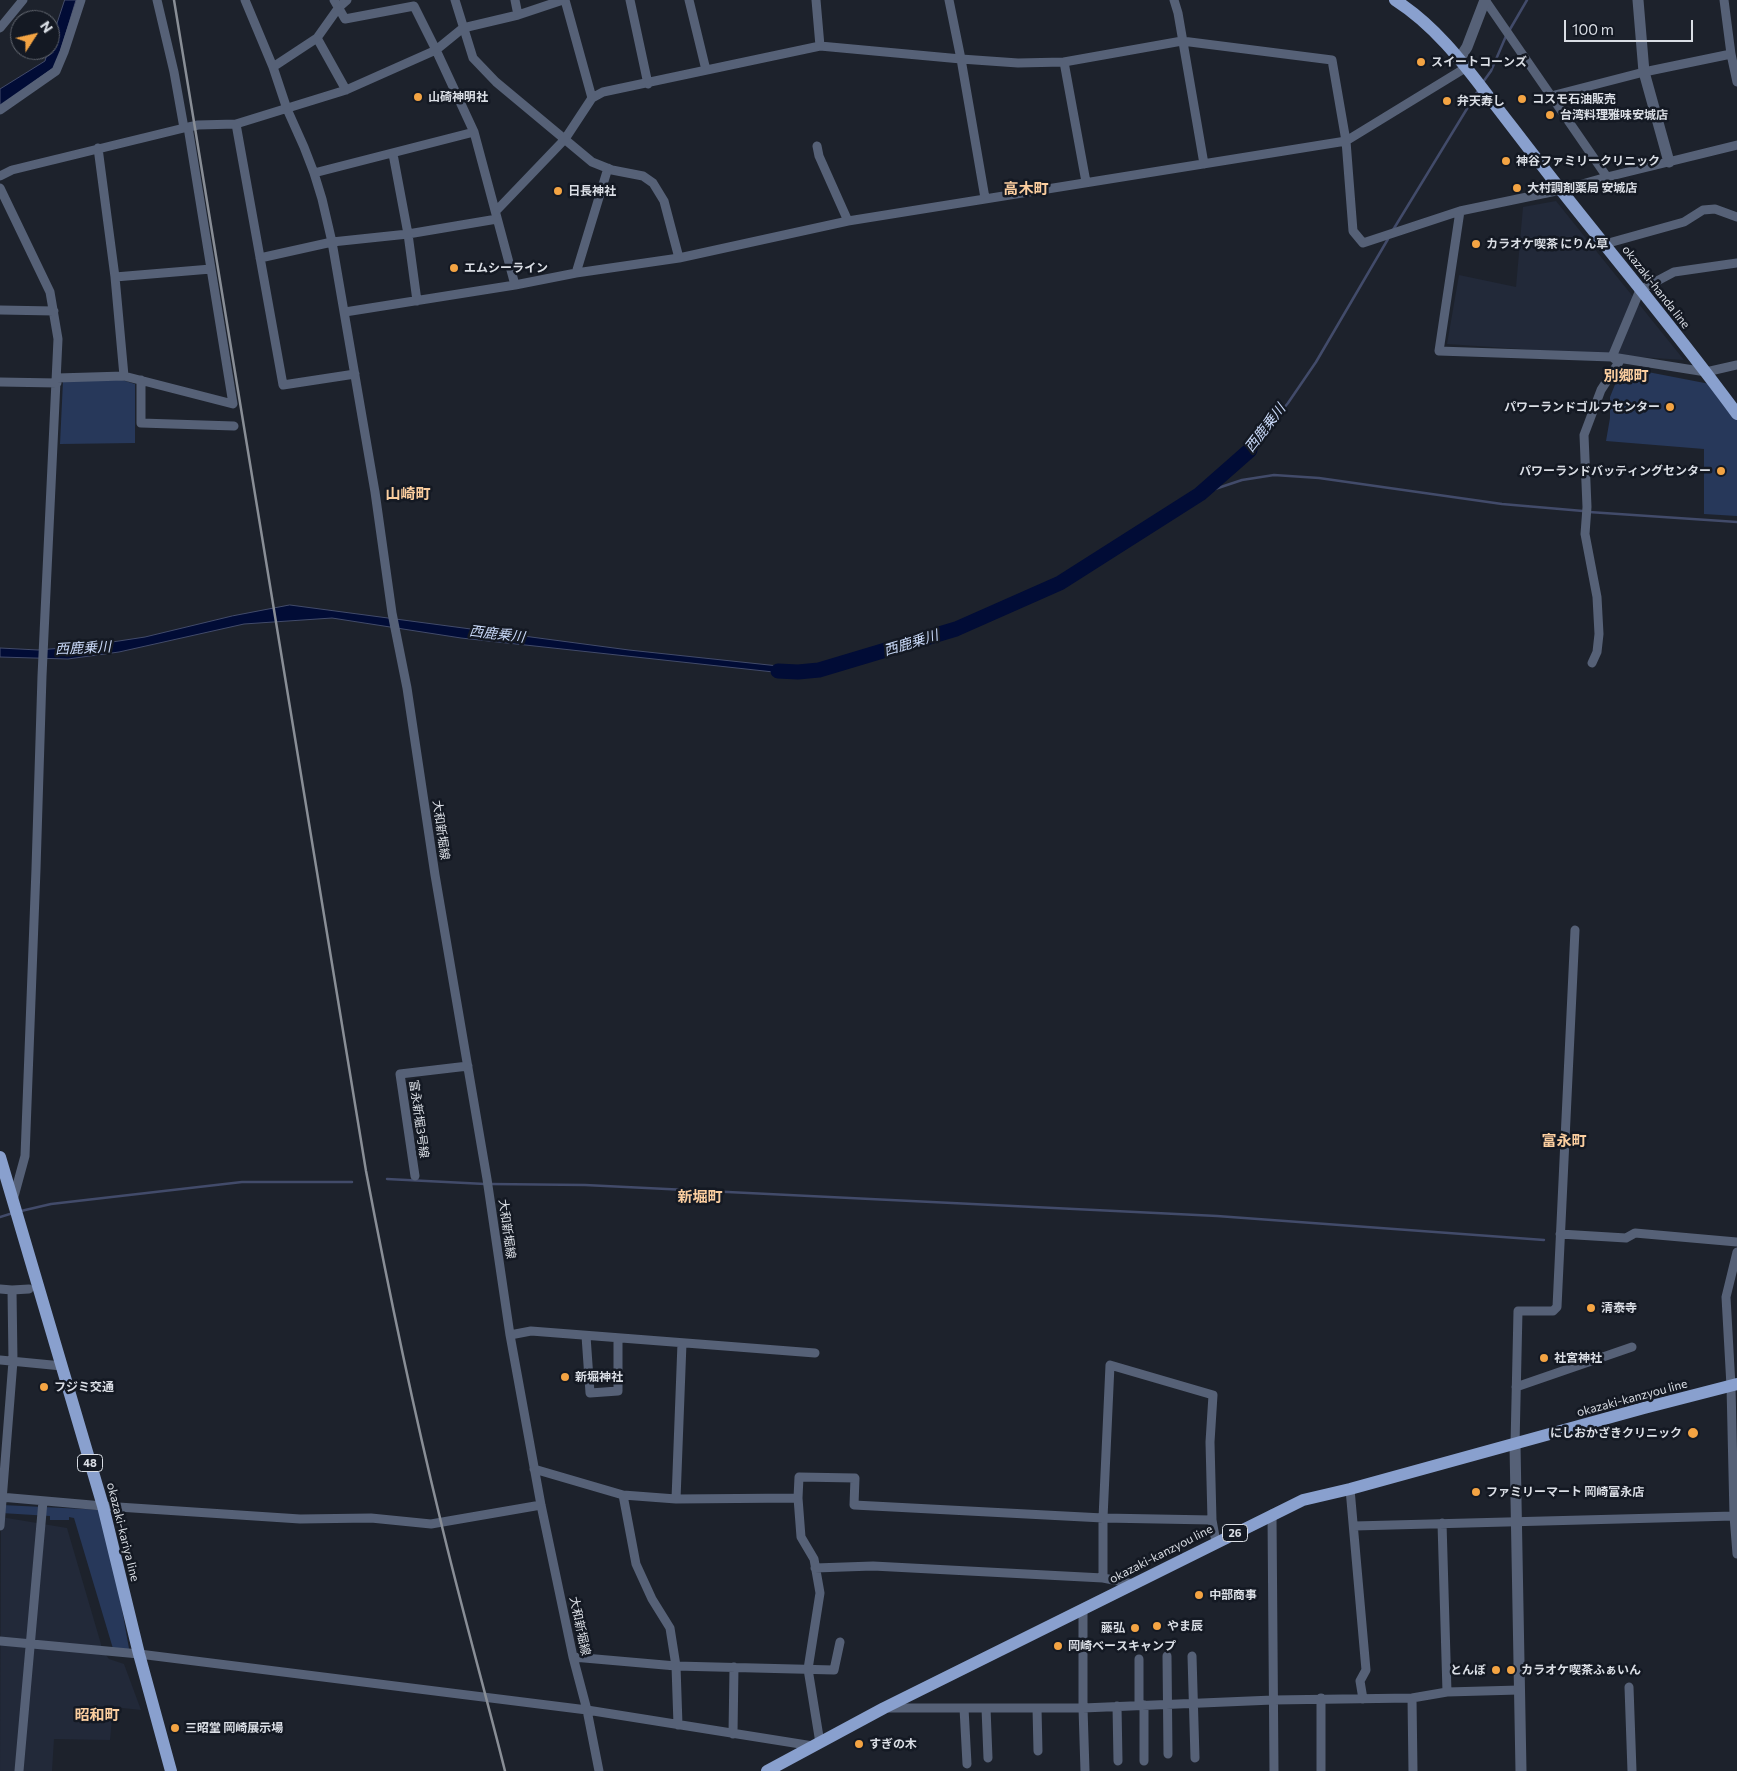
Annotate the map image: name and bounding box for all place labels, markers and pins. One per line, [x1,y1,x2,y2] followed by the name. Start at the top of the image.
[1431,55,1527,69] place label: スイートコーンズ
[1415,56,1427,68] marker: スイートコーンズ
[428,90,488,104] place label: 山碕神明社
[412,91,424,103] marker: 山碕神明社
[1532,92,1616,106] place label: コスモ石油販売
[1516,93,1528,105] marker: コスモ石油販売
[1457,94,1505,108] place label: 弁天寿し
[1441,95,1453,107] marker: 弁天寿し
[1560,108,1668,122] place label: 台湾料理雅味安城店
[1544,109,1556,121] marker: 台湾料理雅味安城店
[1516,154,1660,168] place label: 神谷ファミリークリニック
[1500,155,1512,167] marker: 神谷ファミリークリニック
[1527,181,1637,195] place label: 大村調剤薬局 安城店
[1511,182,1523,194] marker: 大村調剤薬局 安城店
[568,184,616,198] place label: 日長神社
[552,185,564,197] marker: 日長神社
[1486,237,1608,251] place label: カラオケ喫茶 にりん草
[1470,238,1482,250] marker: カラオケ喫茶 にりん草
[464,261,548,275] place label: エムシーライン
[448,262,460,274] marker: エムシーライン
[1504,400,1660,414] place label: パワーランドゴルフセンター
[1664,401,1676,413] marker: パワーランドゴルフセンター
[1519,464,1711,478] place label: パワーランドバッティングセンター
[1715,465,1727,477] marker: パワーランドバッティングセンター
[1601,1301,1637,1315] place label: 清泰寺
[1585,1302,1597,1314] marker: 清泰寺
[1554,1351,1602,1365] place label: 社宮神社
[1538,1352,1550,1364] marker: 社宮神社
[575,1370,623,1384] place label: 新堀神社
[559,1371,571,1383] marker: 新堀神社
[54,1380,114,1394] place label: フジミ交通
[38,1381,50,1393] marker: フジミ交通
[1550,1426,1682,1440] place label: にしおかざきクリニック
[1686,1426,1700,1440] marker: にしおかざきクリニック
[1486,1485,1644,1499] place label: ファミリーマート 岡崎富永店
[1470,1486,1482,1498] marker: ファミリーマート 岡崎富永店
[1209,1588,1257,1602] place label: 中部商事
[1193,1589,1205,1601] marker: 中部商事
[1167,1619,1203,1633] place label: やま辰
[1151,1620,1163,1632] marker: やま辰
[1101,1621,1125,1635] place label: 藤弘
[1129,1622,1141,1634] marker: 藤弘
[1068,1639,1176,1653] place label: 岡崎ベースキャンプ
[1052,1640,1064,1652] marker: 岡崎ベースキャンプ
[1450,1663,1486,1677] place label: とんぼ
[1521,1663,1641,1677] place label: カラオケ喫茶ふぁいん
[1490,1664,1502,1676] marker: とんぼ
[1505,1664,1517,1676] marker: カラオケ喫茶ふぁいん
[185,1721,283,1735] place label: 三昭堂 岡崎展示場
[169,1722,181,1734] marker: 三昭堂 岡崎展示場
[869,1737,917,1751] place label: すぎの木
[853,1738,865,1750] marker: すぎの木

